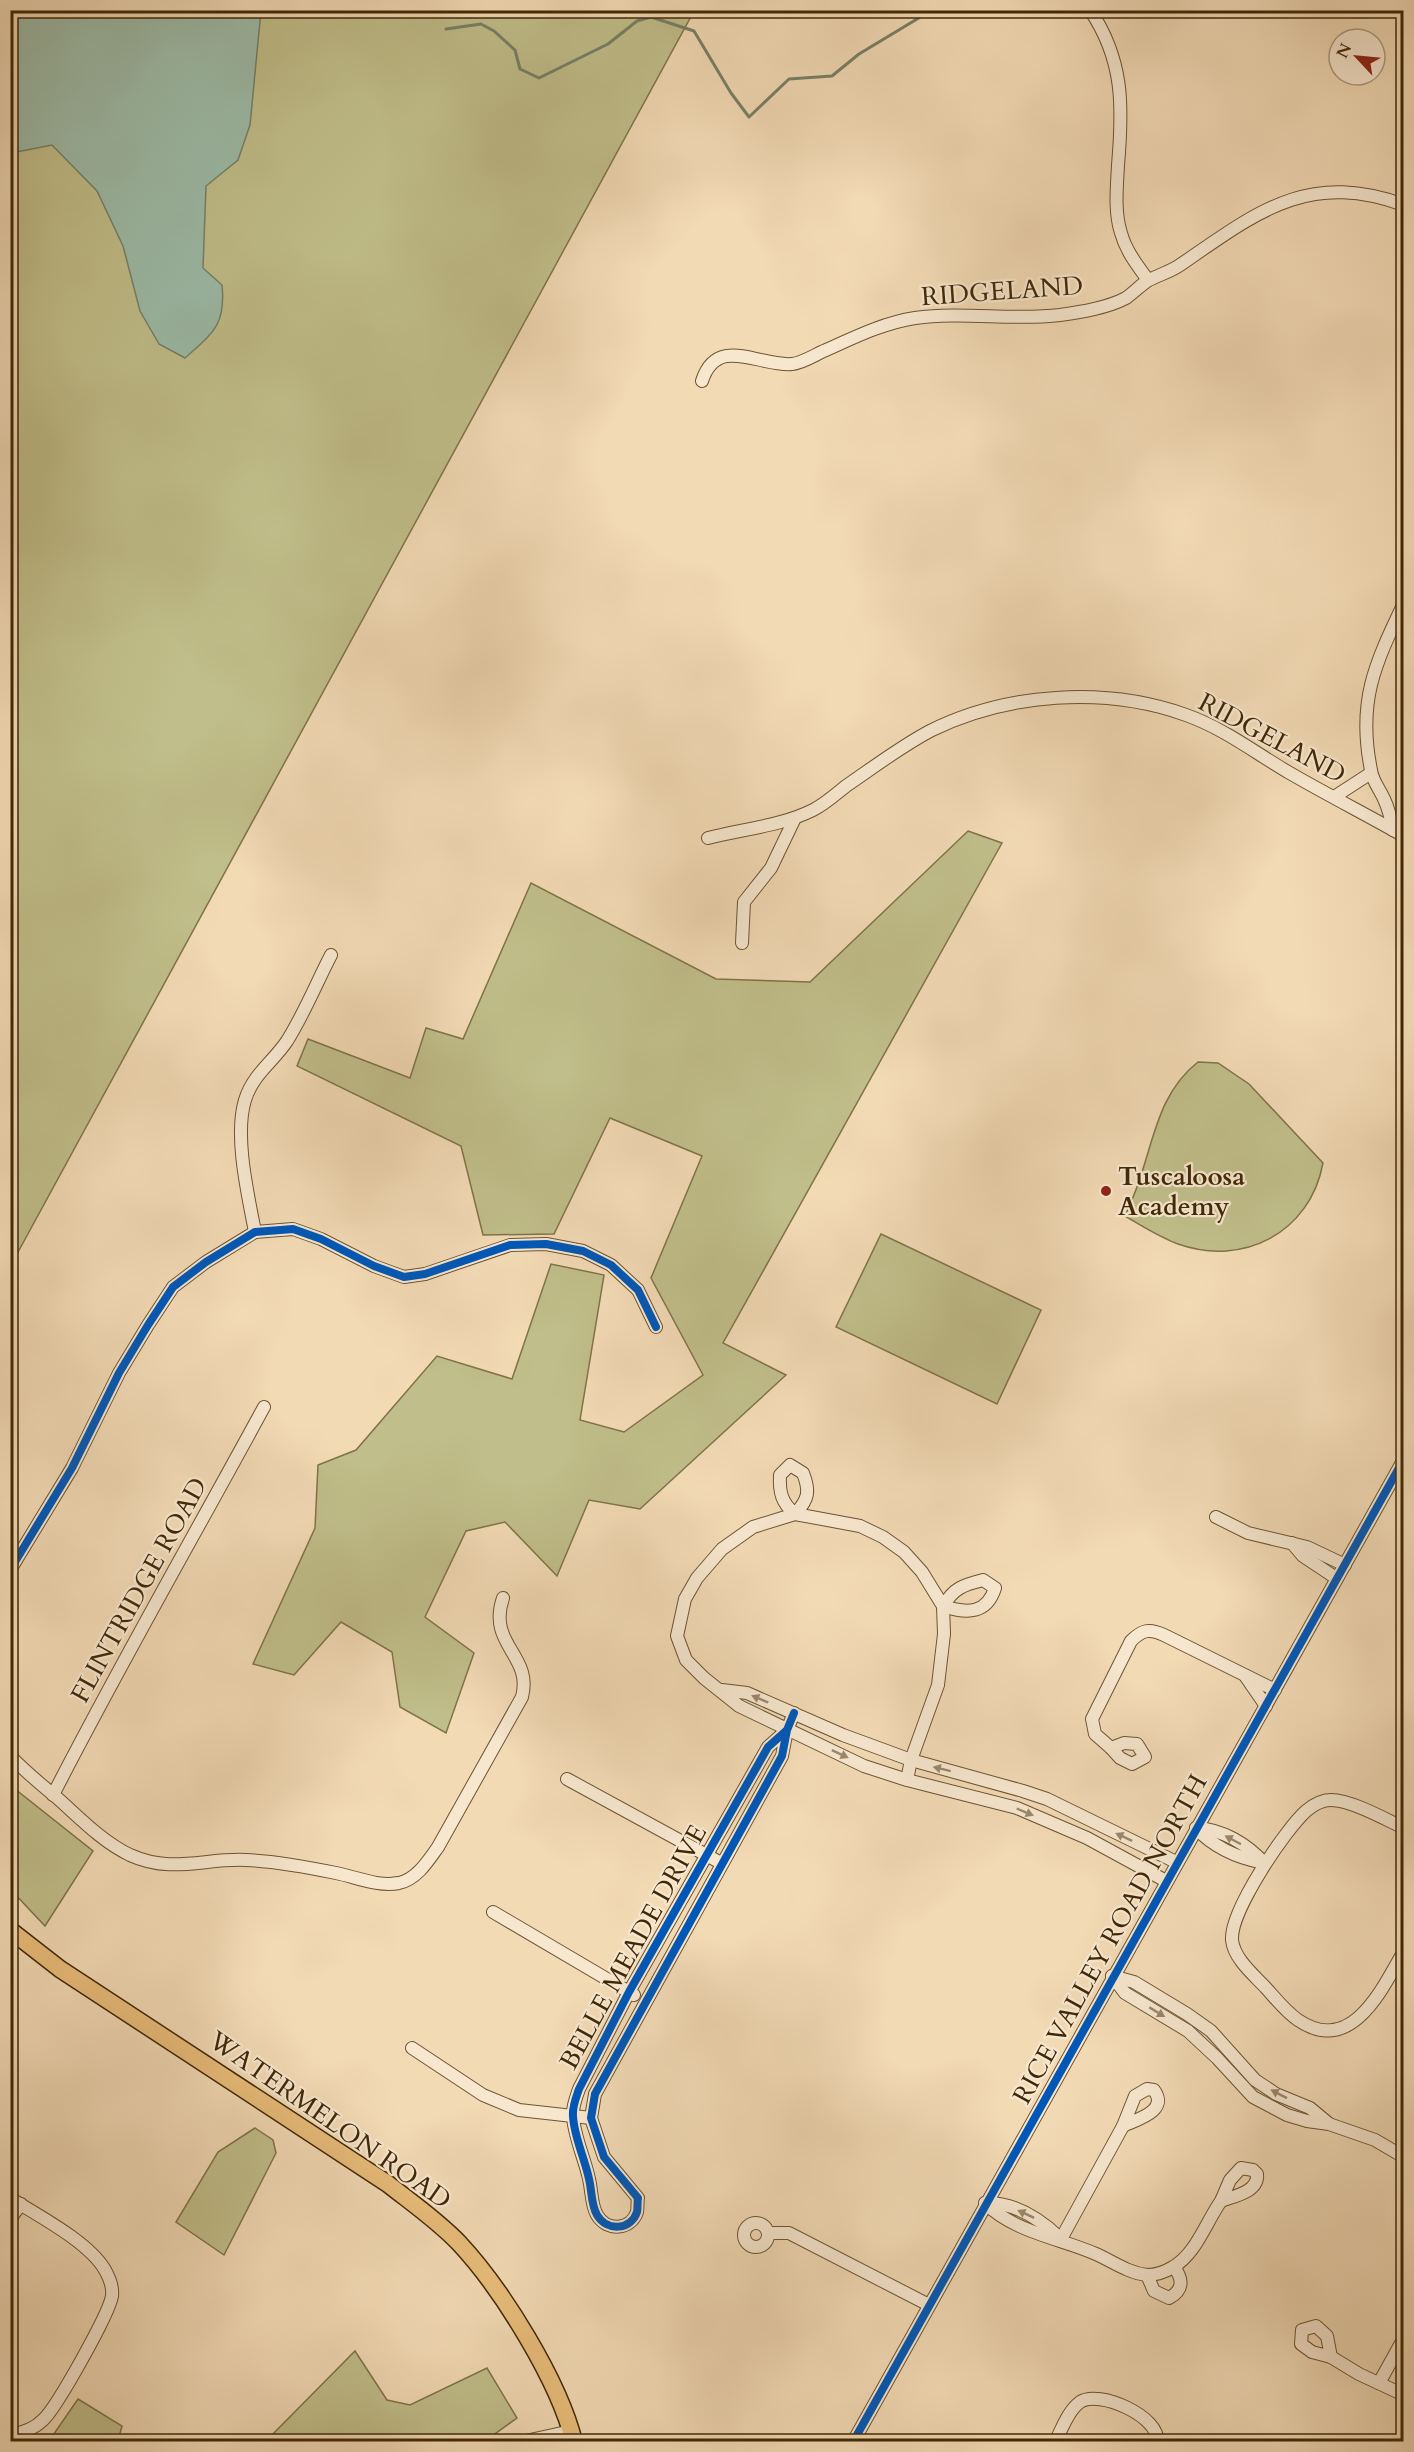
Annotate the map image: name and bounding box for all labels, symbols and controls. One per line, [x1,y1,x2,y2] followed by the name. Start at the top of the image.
[1327,27,1387,87] north arrow
[1331,40,1357,62] text: N
[920,268,1084,314] street label: RIDGELAND
[1192,684,1352,792] street label: RIDGELAND
[1118,1159,1245,1224] place label: Tuscaloosa Academy
[1099,1184,1113,1198] marker: Tuscaloosa Academy
[63,1471,215,1709] street label: FLINTRIDGE ROAD
[751,1694,769,1704] one-way arrow
[831,1750,848,1759] one-way arrow
[933,1763,951,1773] one-way arrow
[1005,1768,1215,2110] street label: RICE VALLEY ROAD NORTH
[1017,1807,1035,1817] one-way arrow
[551,1818,715,2076] street label: BELLE MEADE DRIVE
[1115,1832,1132,1841] one-way arrow
[1224,1835,1241,1845] one-way arrow
[1149,2007,1165,2018] one-way arrow
[201,2022,458,2217] street label: WATERMELON ROAD
[1270,2089,1287,2099] one-way arrow
[1017,2209,1035,2219] one-way arrow

